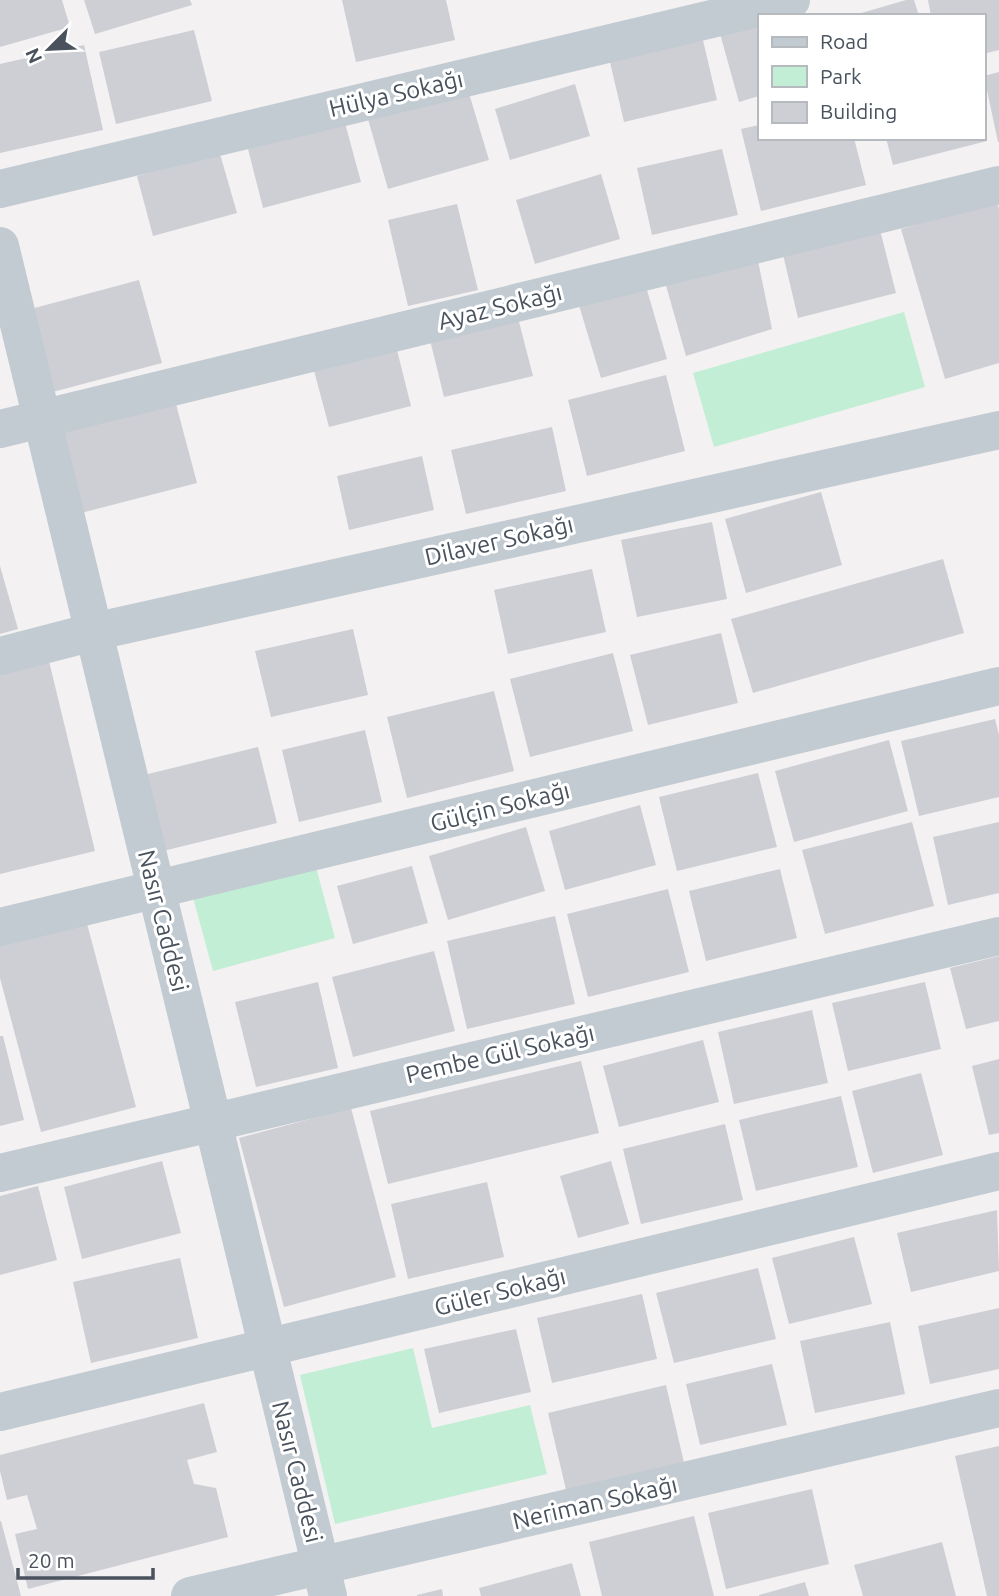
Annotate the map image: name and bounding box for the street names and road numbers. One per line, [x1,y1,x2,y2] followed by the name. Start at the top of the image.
[326,65,466,122] street label: Hülya Sokağı
[435,278,565,335] street label: Ayaz Sokağı
[422,510,576,571] street label: Dilaver Sokağı
[427,776,572,837] street label: Gülçin Sokağı
[133,847,194,994] street label: Nasır Caddesi
[403,1019,597,1088] street label: Pembe Gül Sokağı
[431,1262,568,1321] street label: Güler Sokağı
[267,1398,328,1545] street label: Nasır Caddesi
[510,1470,680,1535] street label: Neriman Sokağı

